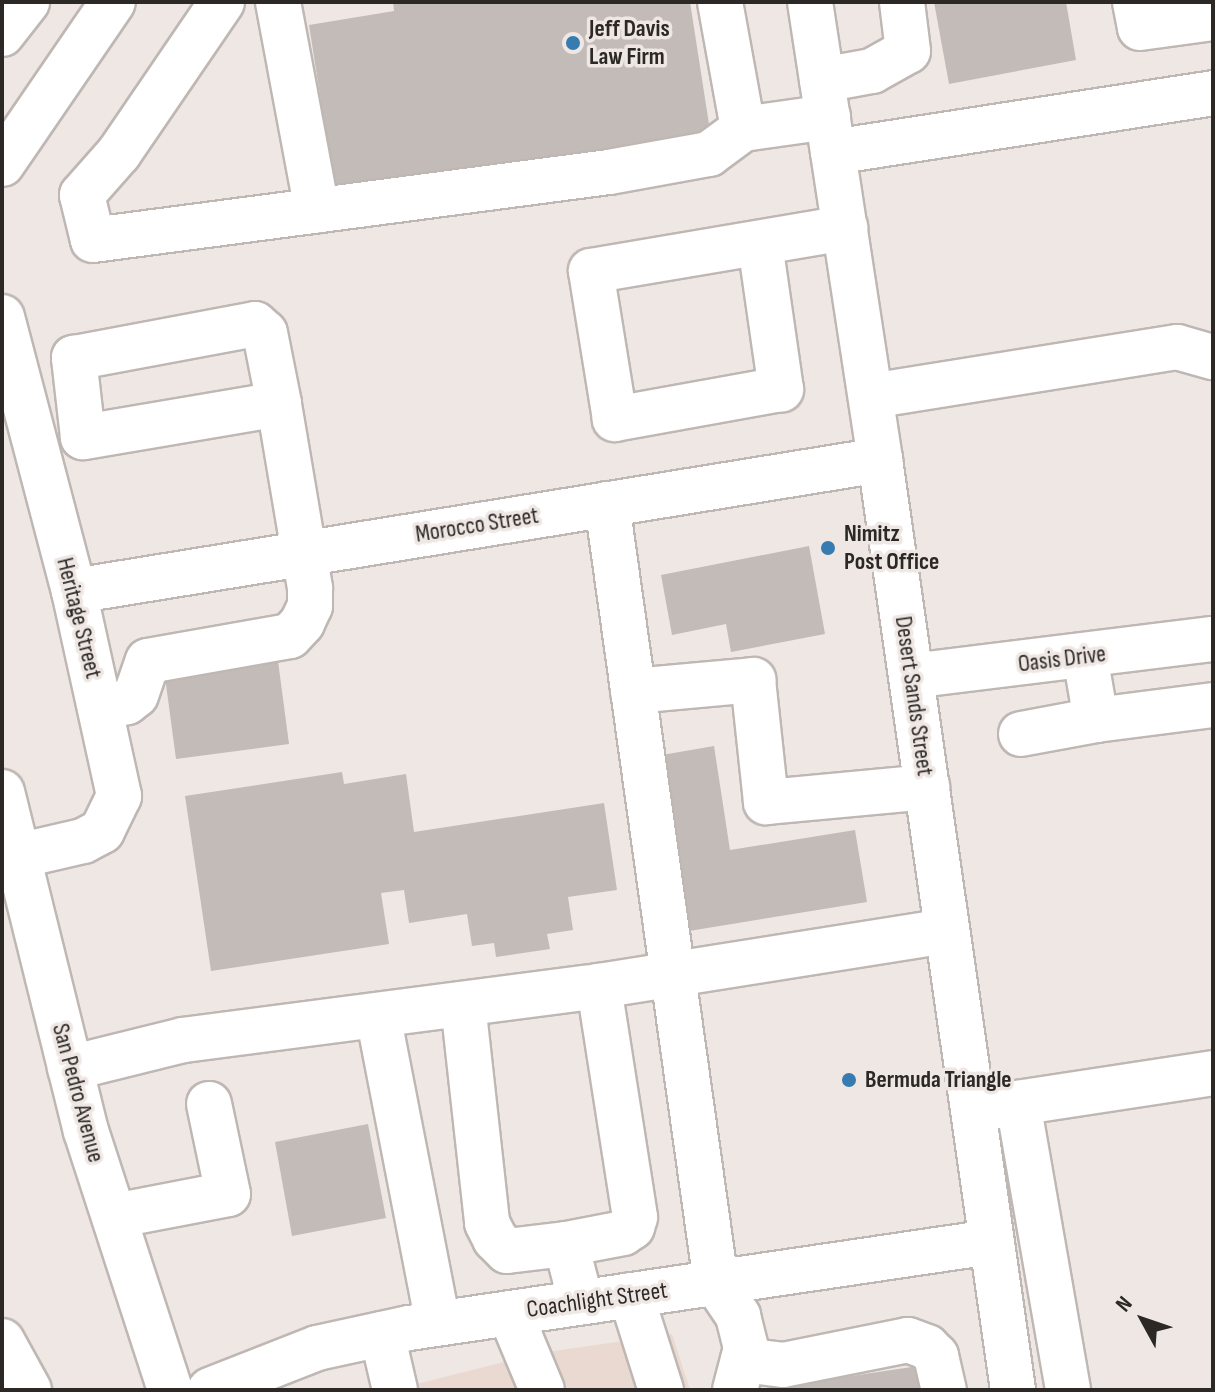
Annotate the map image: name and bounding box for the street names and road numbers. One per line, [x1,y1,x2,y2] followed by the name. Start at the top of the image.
[413,501,541,549] street label: Morocco Street
[50,555,108,681] street label: Heritage Street
[889,614,939,778] street label: Desert Sands Street
[1016,639,1108,679] street label: Oasis Drive
[46,1021,110,1165] street label: San Pedro Avenue
[525,1276,669,1324] street label: Coachlight Street

